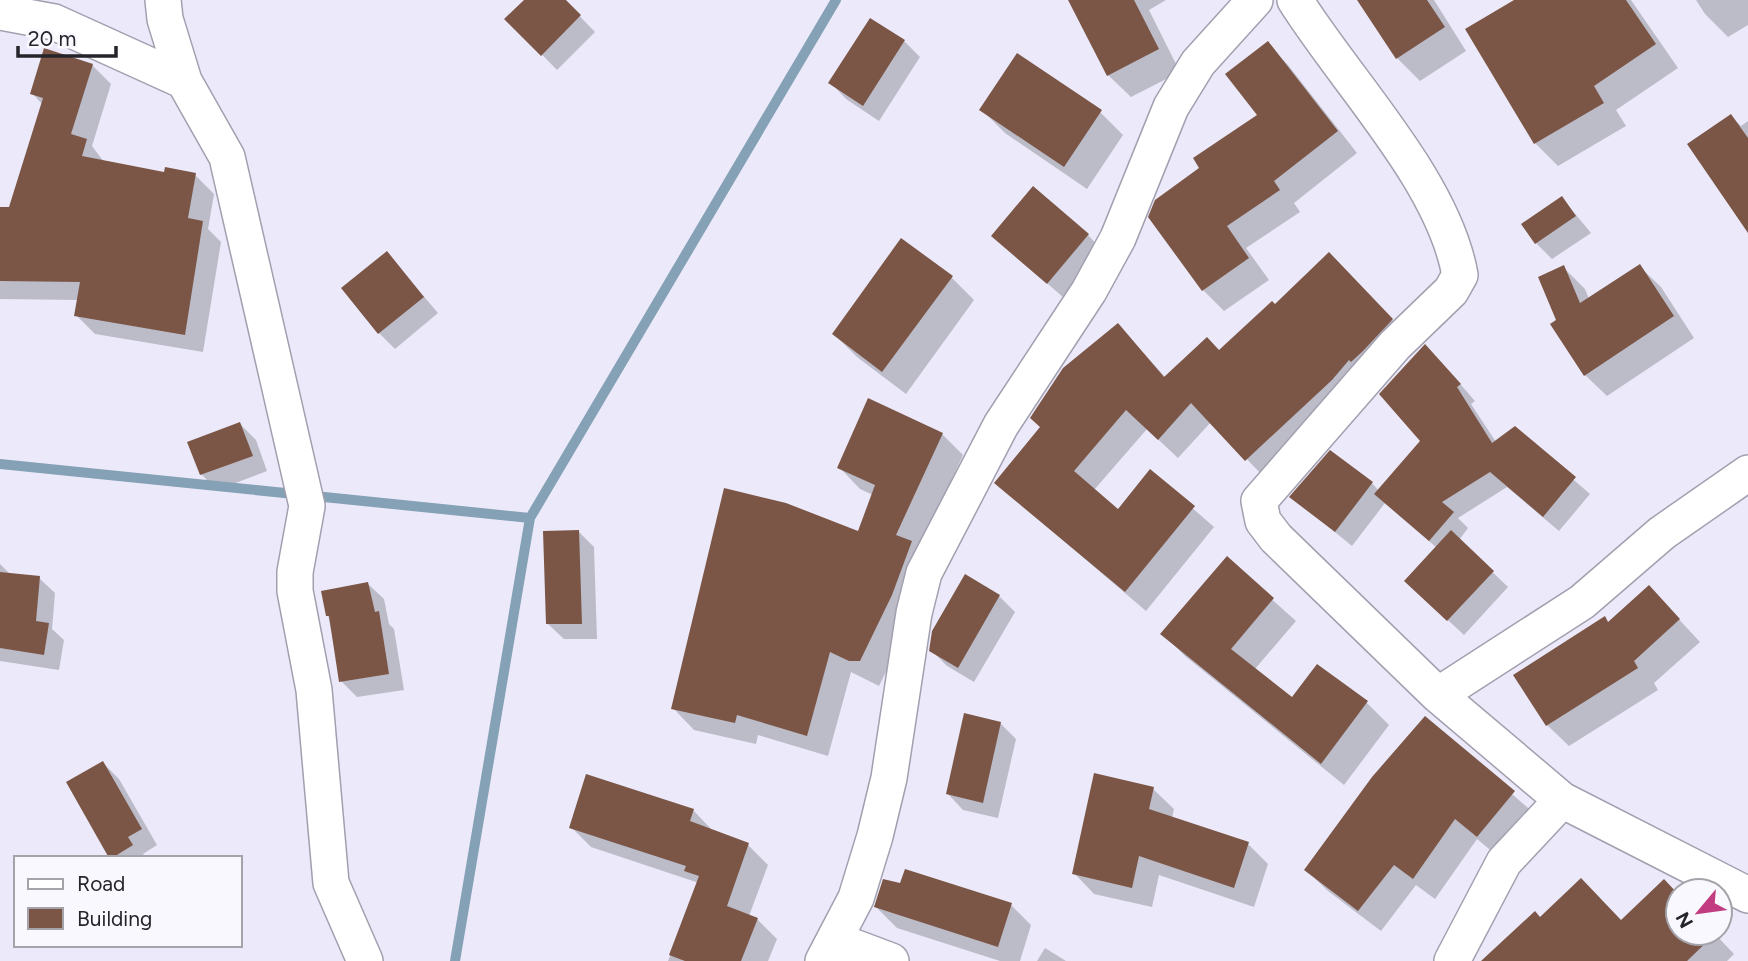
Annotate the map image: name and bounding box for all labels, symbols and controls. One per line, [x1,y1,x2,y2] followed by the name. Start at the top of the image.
[18,14,116,58] scale bar
[28,26,76,51] text: 20 m
[14,856,242,947] legend
[77,871,125,896] text: Road
[1664,877,1734,947] north arrow
[77,906,152,931] text: Building
[1671,908,1698,932] text: N

